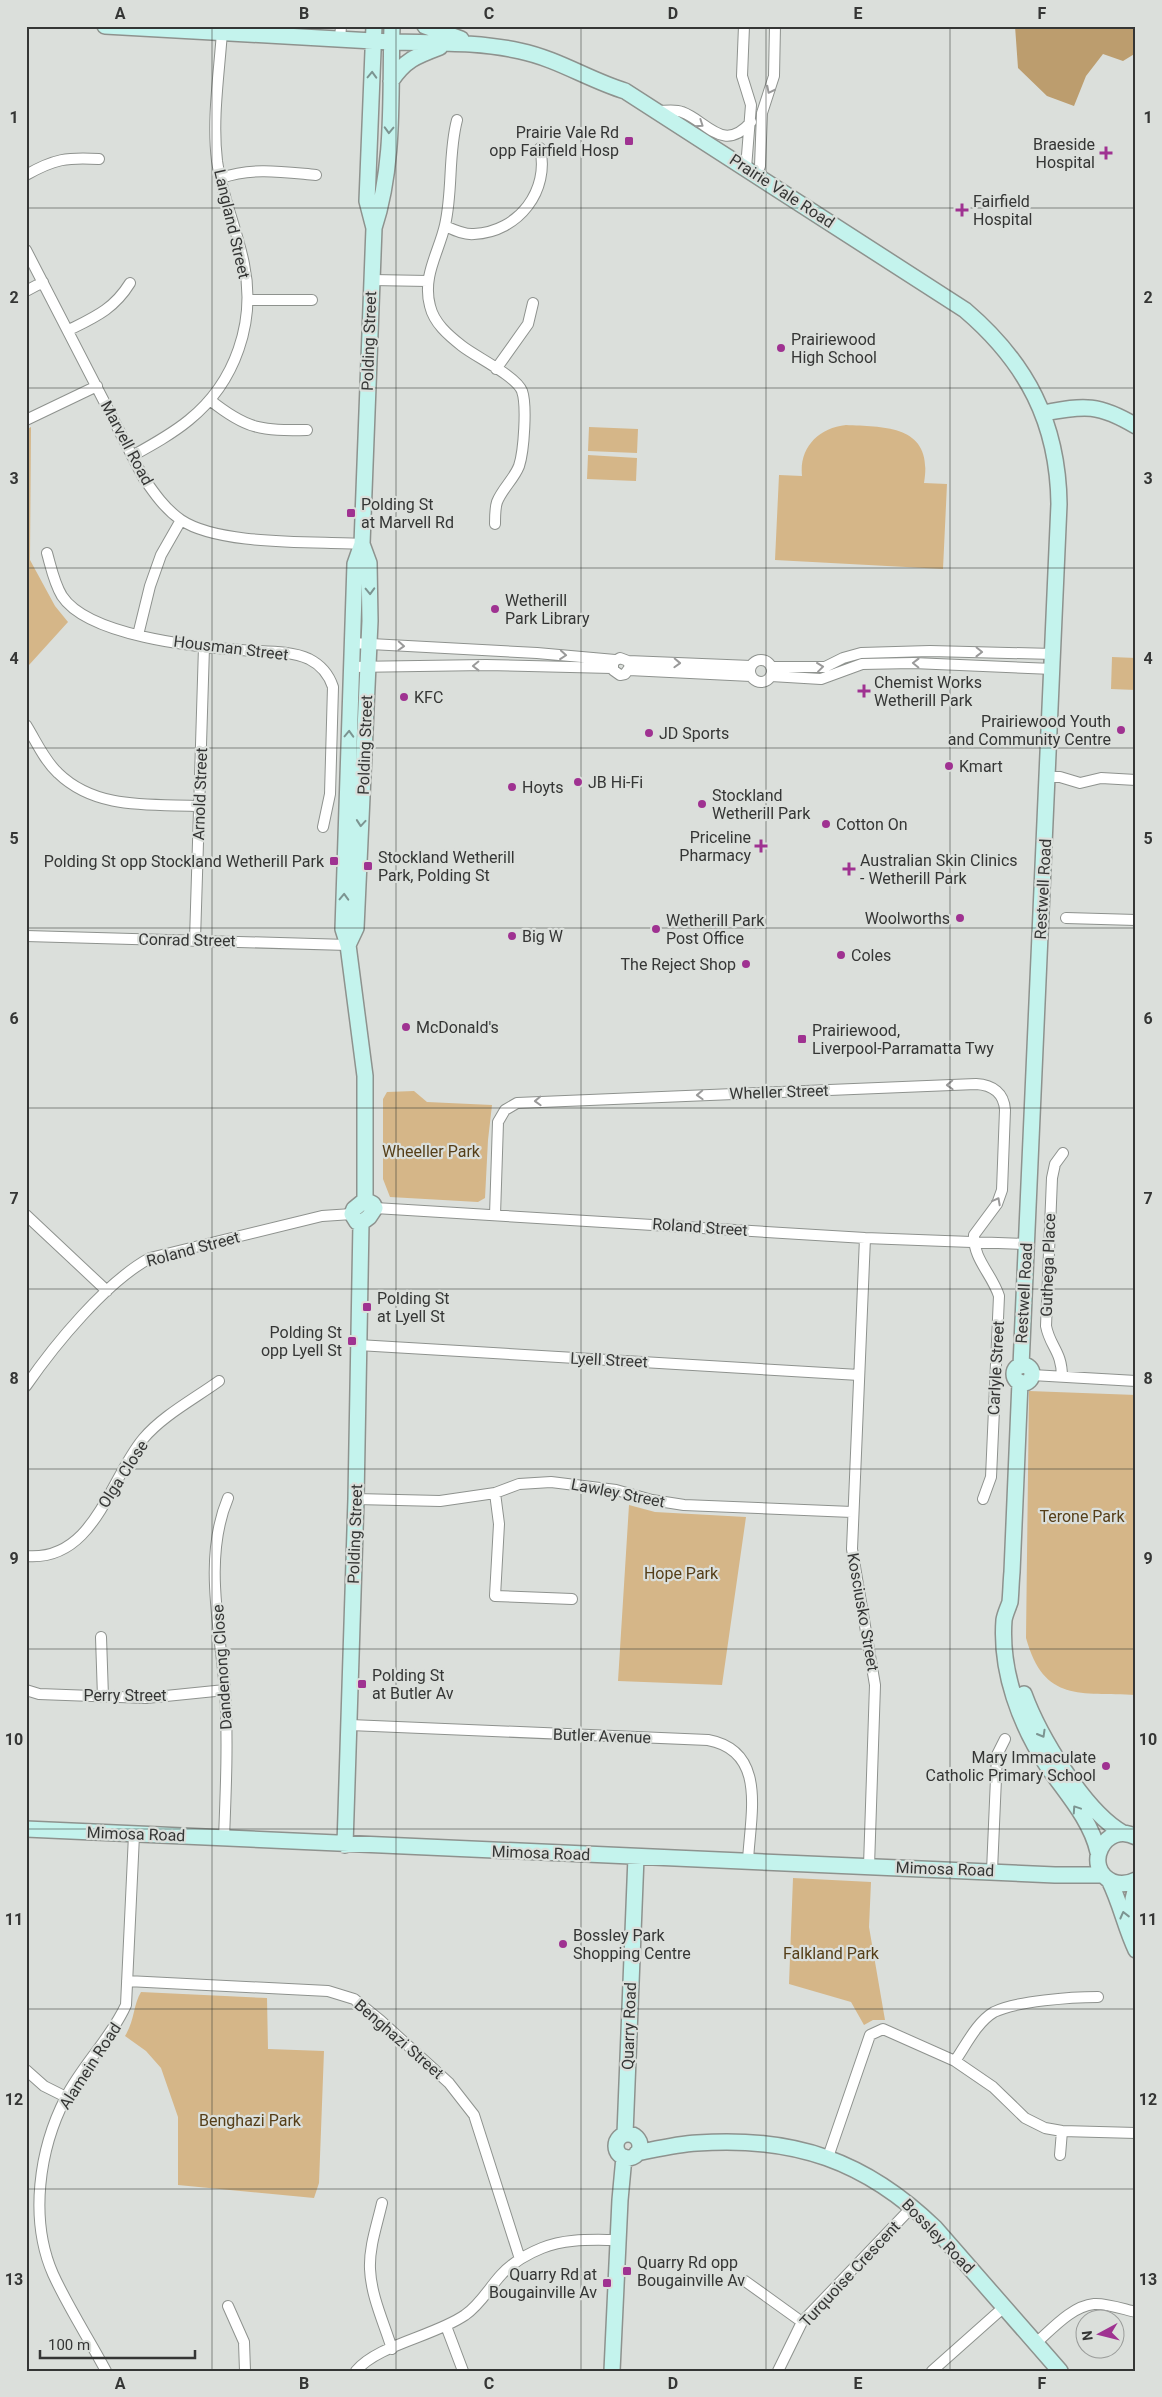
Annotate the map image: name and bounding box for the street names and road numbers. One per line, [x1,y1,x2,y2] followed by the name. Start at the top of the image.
[726,150,838,232] street label: Prairie Vale Road
[210,167,254,281] street label: Langland Street
[358,291,380,391] street label: Polding Street
[97,398,157,488] street label: Marvell Road
[173,632,289,664] street label: Housman Street
[354,695,376,795] street label: Polding Street
[189,747,211,841] street label: Arnold Street
[1031,838,1055,940] street label: Restwell Road
[138,930,236,950] street label: Conrad Street
[729,1081,829,1103] street label: Wheller Street
[1037,1213,1059,1317] street label: Guthega Place
[652,1214,748,1240] street label: Roland Street
[144,1227,242,1271] street label: Roland Street
[1012,1242,1036,1344] street label: Restwell Road
[984,1320,1008,1416] street label: Carlyle Street
[570,1348,648,1372] street label: Lyell Street
[94,1437,152,1511] street label: Olga Close
[569,1475,667,1511] street label: Lawley Street
[344,1484,366,1584] street label: Polding Street
[843,1551,883,1673] street label: Kosciusko Street
[208,1604,236,1730] street label: Dandenong Close
[83,1686,167,1705] street label: Perry Street
[553,1725,651,1747] street label: Butler Avenue
[86,1823,186,1845] street label: Mimosa Road
[491,1842,591,1864] street label: Mimosa Road
[895,1858,995,1880] street label: Mimosa Road
[618,1982,640,2070] street label: Quarry Road
[351,1995,447,2083] street label: Benghazi Street
[55,2019,125,2113] street label: Alamein Road
[898,2195,978,2277] street label: Bossley Road
[796,2217,904,2331] street label: Turquoise Crescent

